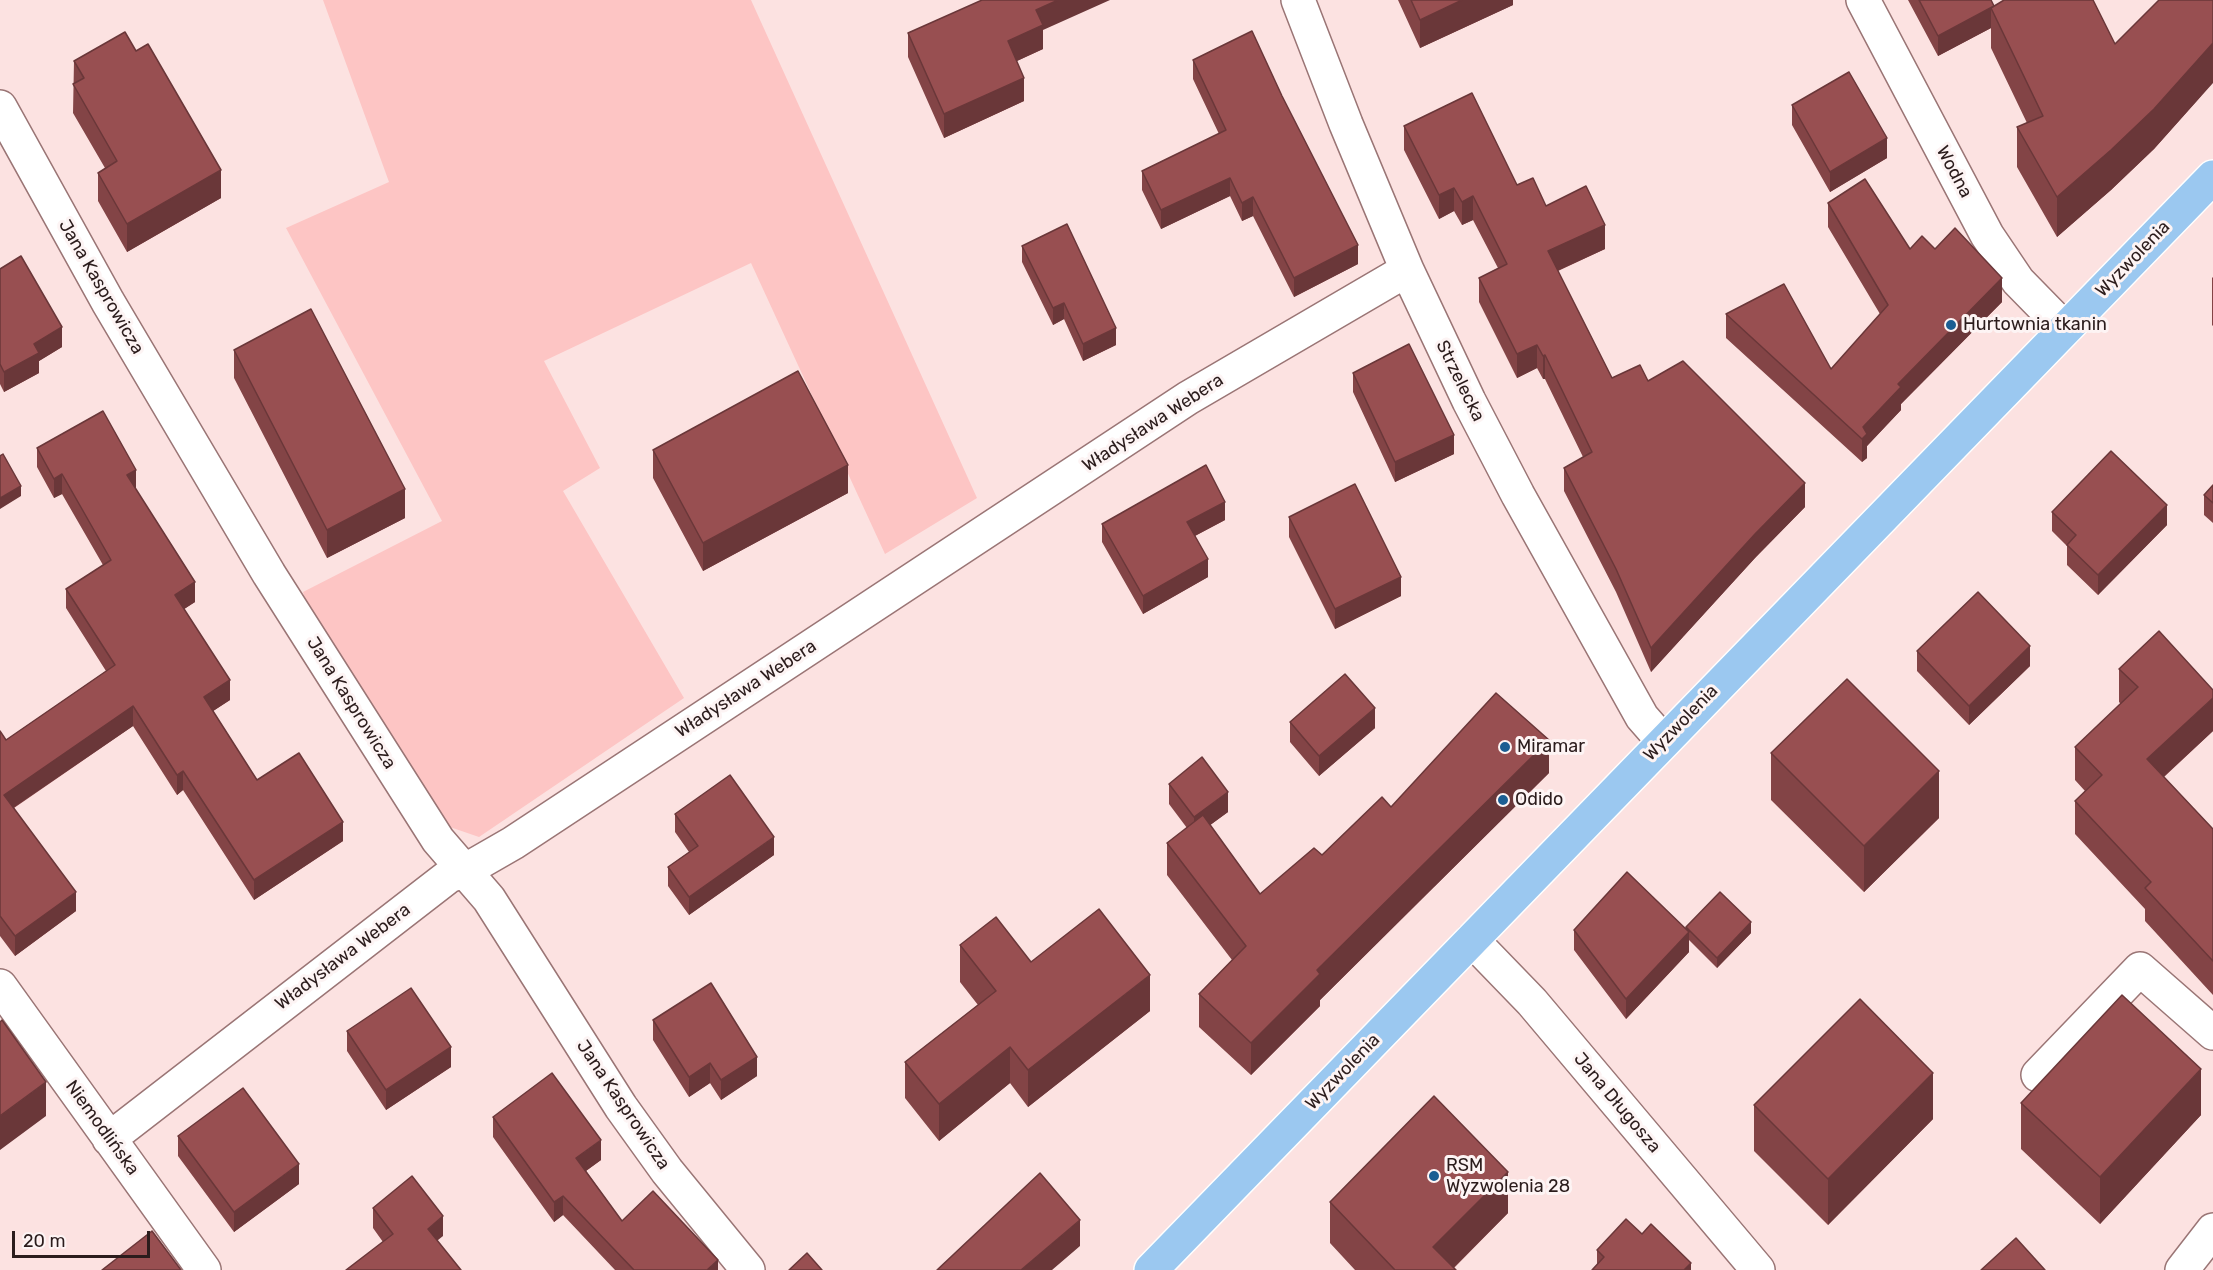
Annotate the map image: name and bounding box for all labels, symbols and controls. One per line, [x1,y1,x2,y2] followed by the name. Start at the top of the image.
[1931,142,1977,202] street label: Wodna
[54,216,148,358] street label: Jana Kasprowicza
[2091,216,2175,302] street label: Wyzwolenia
[1963,314,2107,336] place label: Hurtownia tkanin
[1944,318,1958,332] marker: Hurtownia tkanin
[1431,337,1489,425] street label: Strzelecka
[1078,369,1228,477] street label: Władysława Webera
[302,633,400,773] street label: Jana Kasprowicza
[671,635,821,743] street label: Władysława Webera
[1639,680,1723,766] street label: Wyzwolenia
[1517,736,1585,758] place label: Miramar
[1498,740,1512,754] marker: Miramar
[1515,789,1563,811] place label: Odido
[1496,793,1510,807] marker: Odido
[271,899,415,1015] street label: Władysława Webera
[1301,1029,1385,1115] street label: Wyzwolenia
[572,1036,674,1174] street label: Jana Kasprowicza
[1569,1049,1665,1157] street label: Jana Długosza
[60,1076,144,1180] street label: Niemodlińska
[1446,1155,1570,1198] place label: RSM Wyzwolenia 28
[1427,1169,1441,1183] marker: RSM Wyzwolenia 28
[15,1219,153,1257] scale bar
[23,1230,65,1252] text: 20 m

